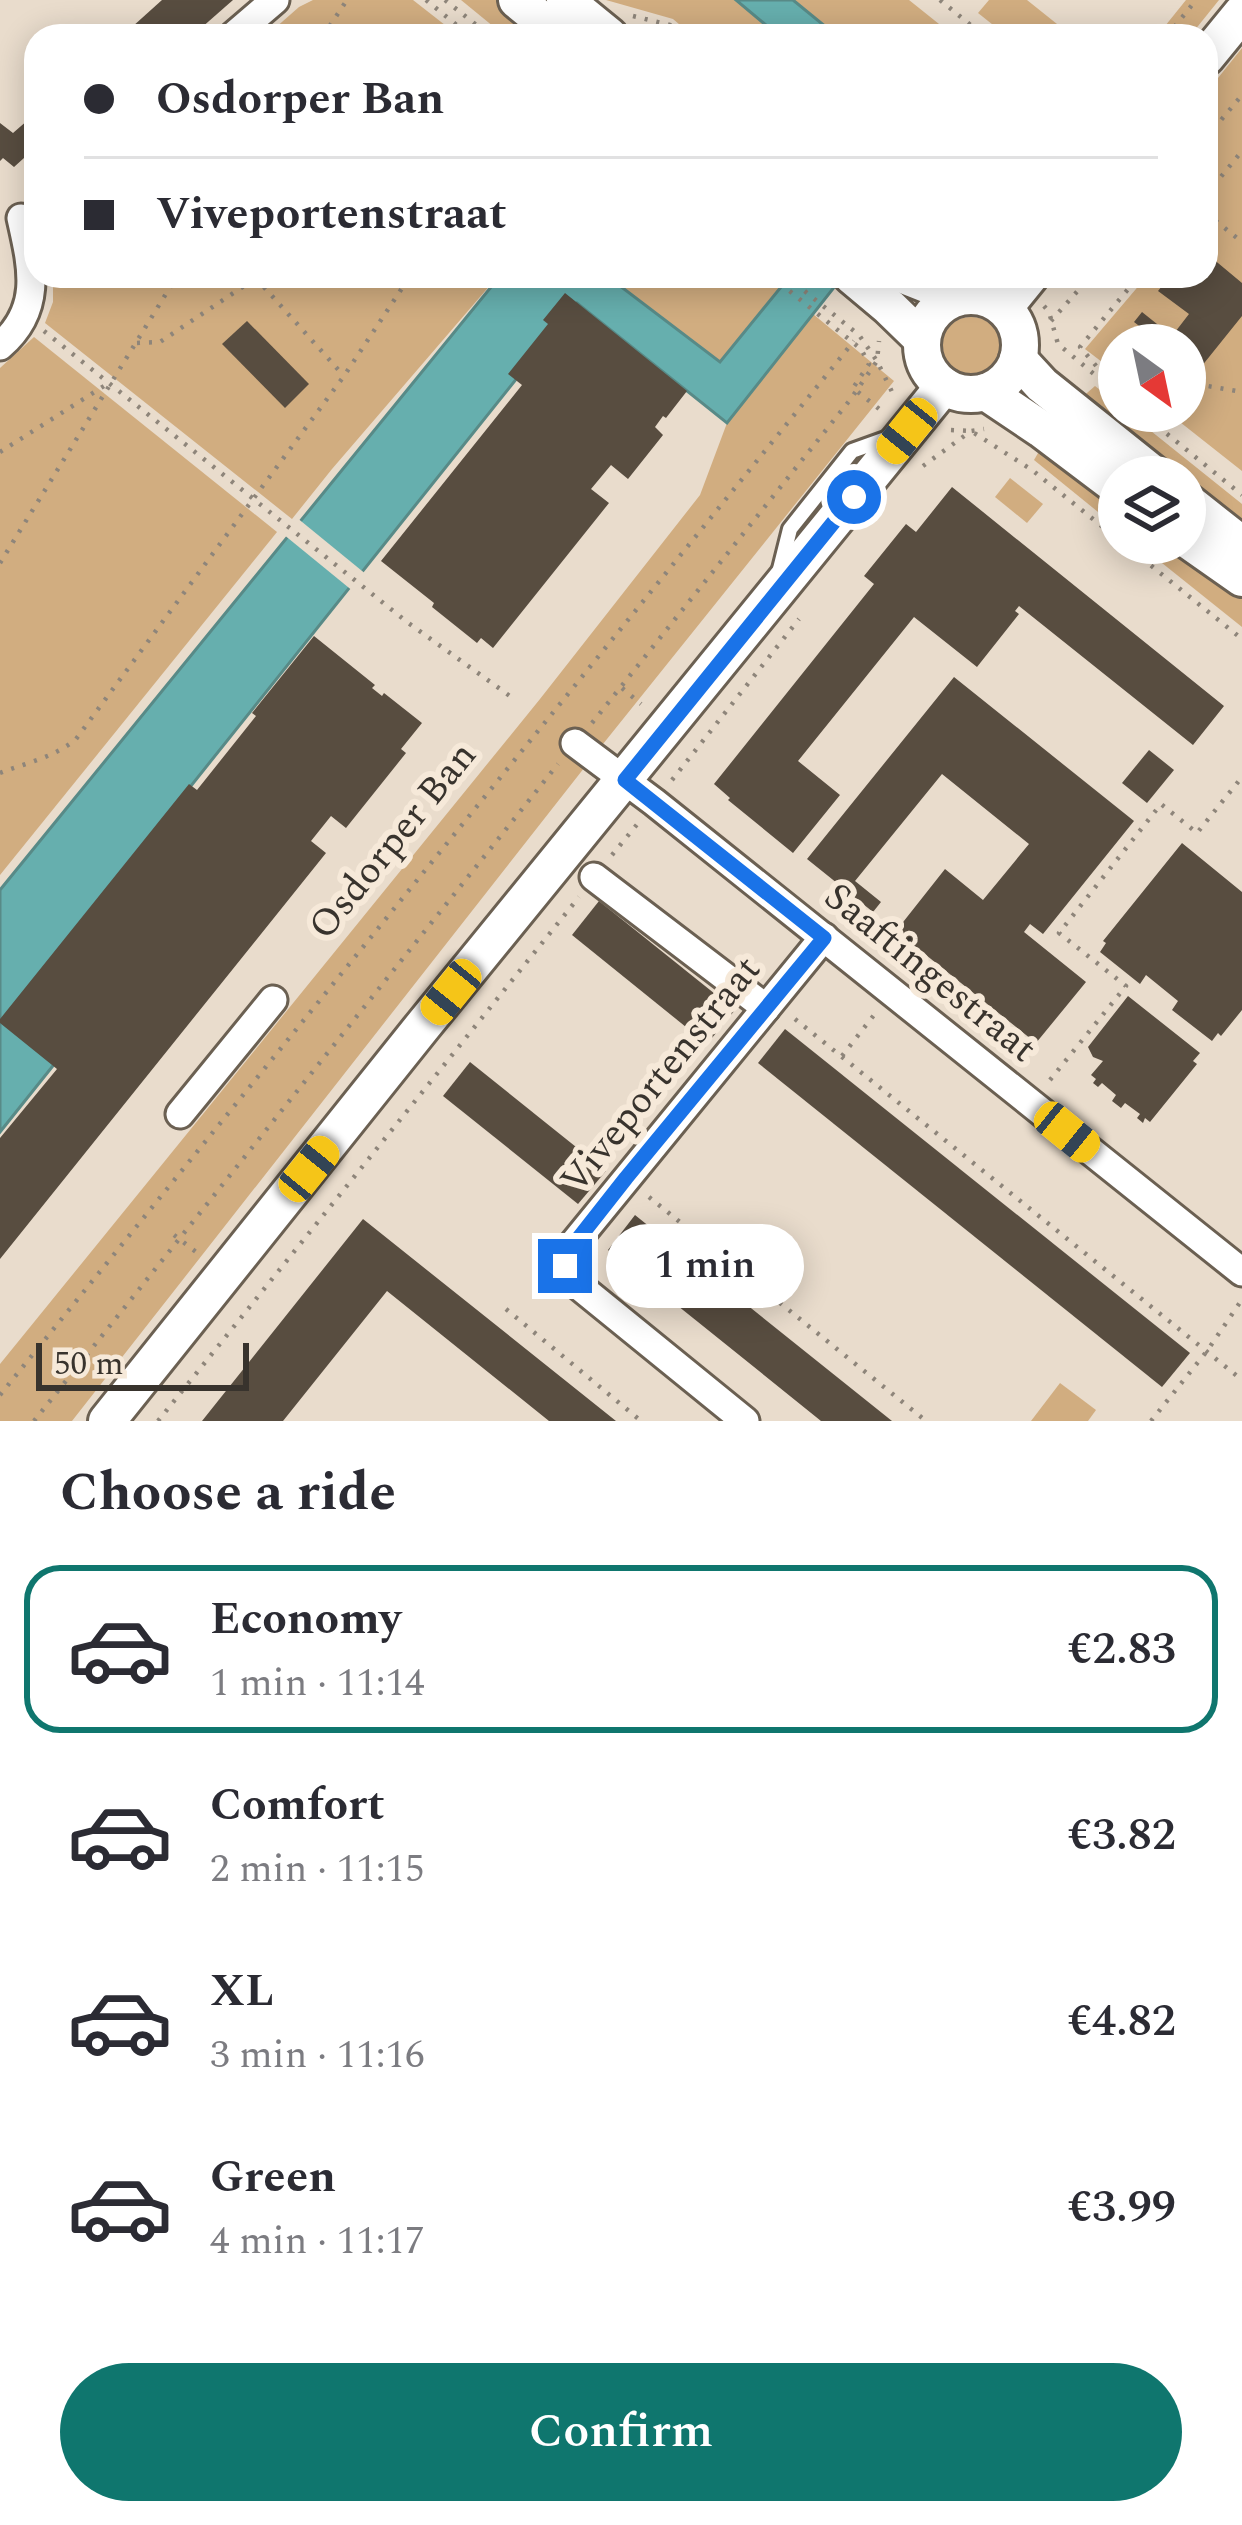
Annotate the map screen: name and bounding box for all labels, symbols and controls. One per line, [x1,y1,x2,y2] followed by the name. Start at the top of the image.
[156,65,444,134] text: Osdorper Ban
[156,180,507,249] text: Viveportenstraat
[1098,324,1206,432] north arrow
[1098,324,1206,564] map controls
[870,392,944,470] car
[1098,456,1206,564] button: layers
[827,470,881,524] route start
[294,729,492,953] street label: Osdorper Ban
[811,868,1049,1078] street label: Saaftingestraat
[546,943,776,1207] street label: Viveportenstraat
[414,953,488,1031] car
[1028,1095,1106,1169] car
[272,1130,346,1208] car
[607,1224,805,1308] callout: 1 min
[654,1236,756,1295] text: 1 min
[538,1239,592,1293] route end
[36,1337,249,1390] scale bar
[54,1339,124,1389] text: 50 m
[60,1452,396,1534] text: Choose a ride
[210,1585,401,1654] text: Economy
[66,1595,174,1703] icon: car
[1068,1615,1176,1684] text: €2.83
[210,1654,425,1713] text: 1 min · 11:14
[210,1771,385,1840] text: Comfort
[66,1781,174,1889] icon: car
[1068,1801,1176,1870] text: €3.82
[210,1840,425,1899] text: 2 min · 11:15
[210,1957,274,2026] text: XL
[66,1967,174,2075] icon: car
[1068,1987,1176,2056] text: €4.82
[210,2026,425,2085] text: 3 min · 11:16
[210,2143,336,2212] text: Green
[66,2153,174,2261] icon: car
[1068,2173,1176,2242] text: €3.99
[210,2212,425,2271] text: 4 min · 11:17
[60,2363,1182,2501] button: Confirm

